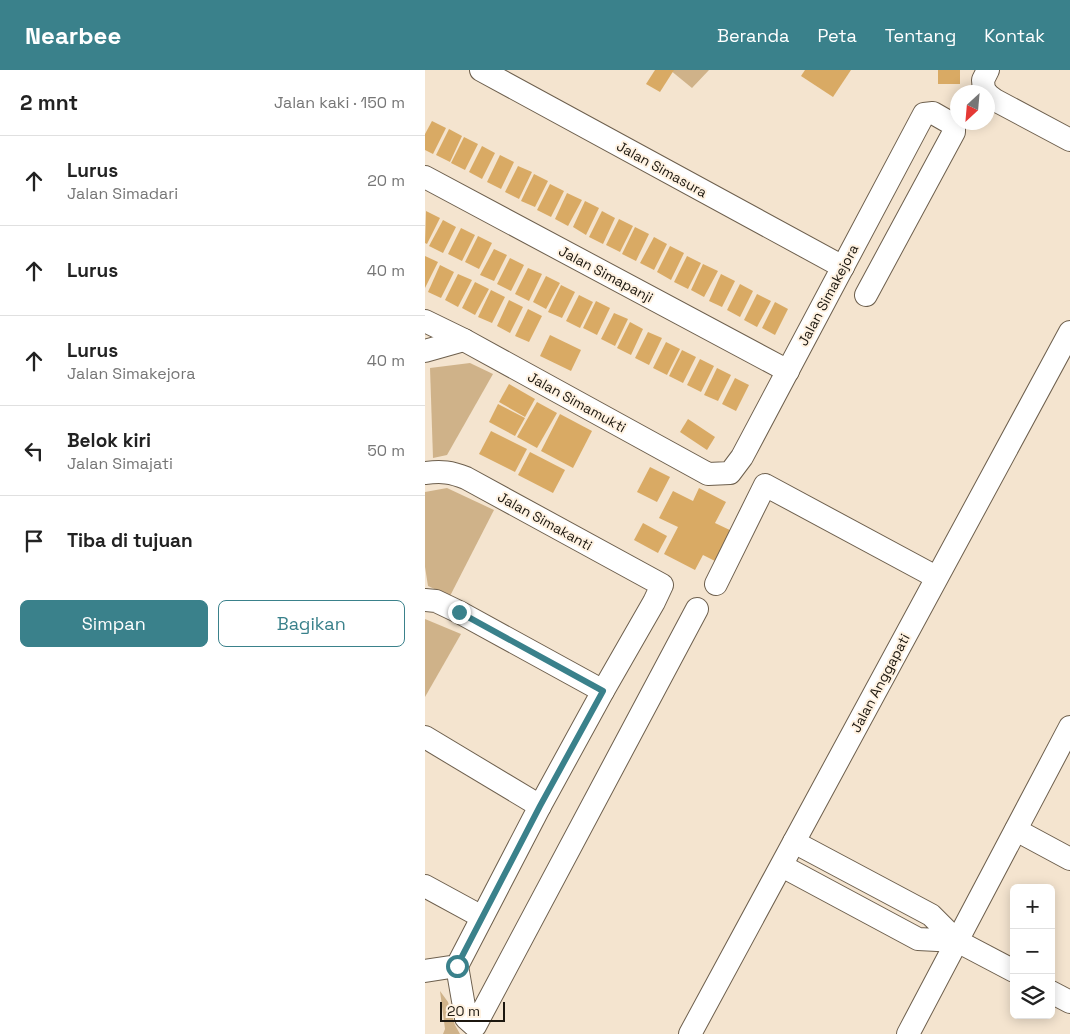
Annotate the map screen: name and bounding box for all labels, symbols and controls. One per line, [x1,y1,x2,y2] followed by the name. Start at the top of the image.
[25,20,121,51] text: Nearbee
[717,24,789,47] text: Beranda
[817,24,857,47] text: Peta
[885,24,956,47] text: Tentang
[984,24,1045,47] text: Kontak
[950,85,995,130] north arrow
[20,89,78,116] text: 2 mnt
[274,92,405,113] text: Jalan kaki · 150 m
[614,137,710,201] street label: Jalan Simasura
[67,158,118,183] text: Lurus
[20,167,48,195] icon: ahead
[367,170,405,191] text: 20 m
[67,183,178,204] text: Jalan Simadari
[794,241,862,349] street label: Jalan Simakejora
[556,242,656,306] street label: Jalan Simapanji
[20,257,48,285] icon: ahead
[67,258,118,283] text: Lurus
[367,260,405,281] text: 40 m
[67,338,118,363] text: Lurus
[20,347,48,375] icon: ahead
[367,350,405,371] text: 40 m
[67,363,195,384] text: Jalan Simakejora
[525,368,629,436] street label: Jalan Simamukti
[67,428,151,453] text: Belok kiri
[20,437,48,465] icon: left
[367,440,405,461] text: 50 m
[67,453,173,474] text: Jalan Simajati
[495,488,595,554] street label: Jalan Simakanti
[20,527,48,555] icon: arrive
[67,528,193,553] text: Tiba di tujuan
[20,600,208,647] button: Simpan
[218,600,405,647] button: Bagikan
[448,601,471,624] route end
[846,630,914,736] street label: Jalan Anggapati
[1010,884,1055,1019] map controls
[1010,884,1055,929] button: +
[1010,929,1055,974] button: −
[446,955,469,978] route start
[1010,974,1055,1019] button: layers
[440,999,505,1022] scale bar
[447,1002,480,1020] text: 20 m

